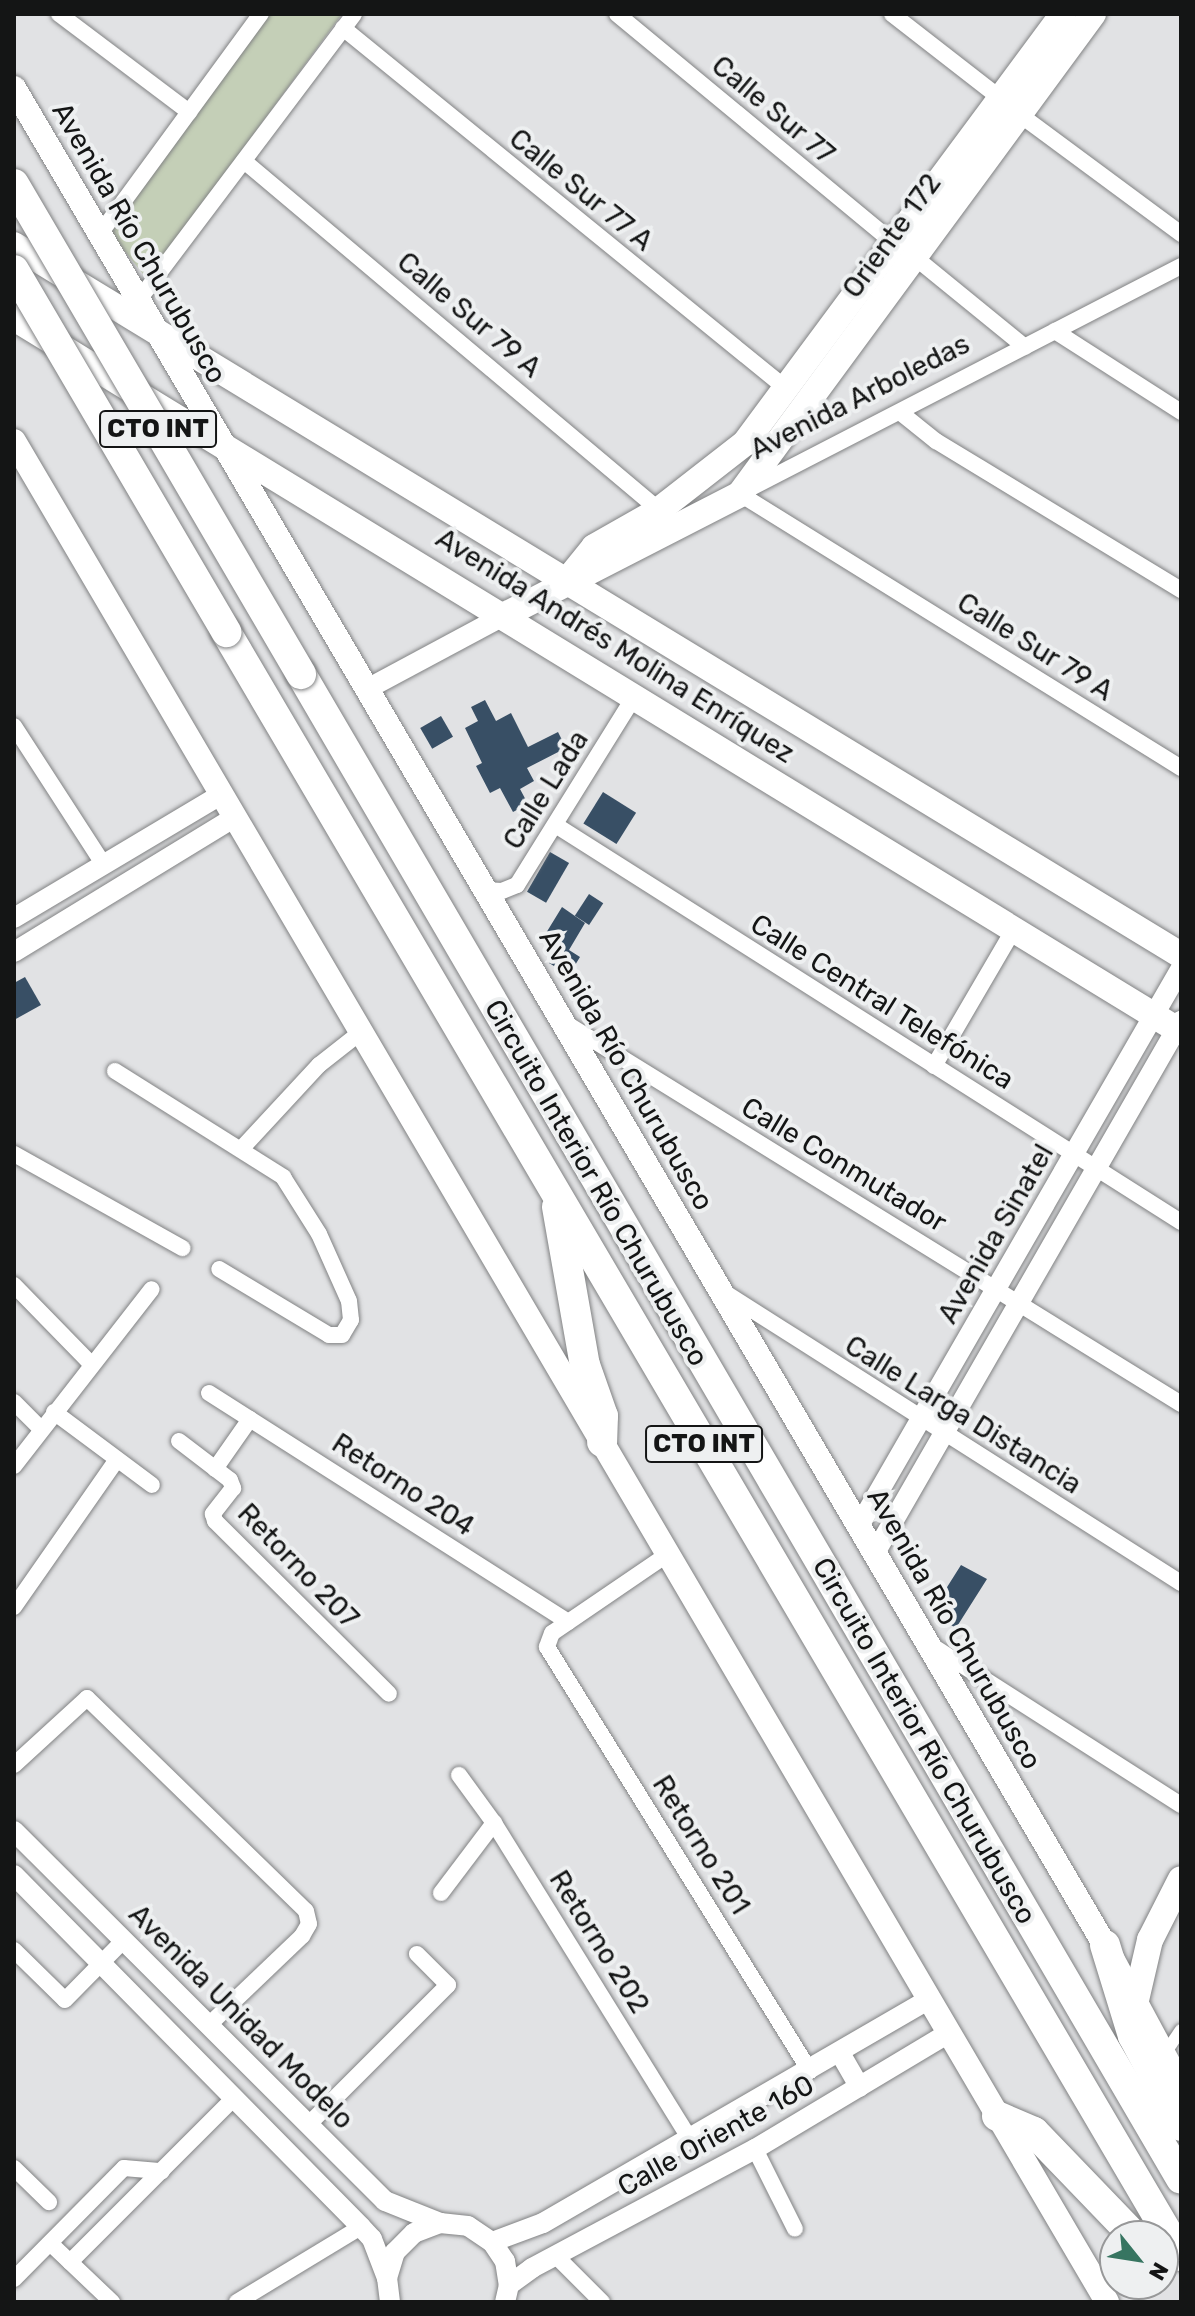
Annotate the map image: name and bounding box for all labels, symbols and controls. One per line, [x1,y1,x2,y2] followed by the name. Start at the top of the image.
[704,49,842,171] street label: Calle Sur 77
[45,97,233,389] street label: Avenida Río Churubusco
[502,121,660,259] street label: Calle Sur 77 A
[836,167,948,305] street label: Oriente 172
[390,245,548,385] street label: Calle Sur 79 A
[744,327,976,467] street label: Avenida Arboledas
[98,407,218,451] road number: CTO INT
[429,521,801,771] street label: Avenida Andrés Molina Enríquez
[950,585,1120,709] street label: Calle Sur 79 A
[496,724,596,856] street label: Calle Lada
[744,907,1020,1097] street label: Calle Central Telefónica
[532,924,720,1216] street label: Avenida Río Churubusco
[477,994,715,1372] street label: Circuito Interior Río Churubusco
[735,1090,953,1240] street label: Calle Conmutador
[931,1138,1061,1330] street label: Avenida Sinatel
[839,1329,1087,1501] street label: Calle Larga Distancia
[644,1422,764,1466] road number: CTO INT
[326,1427,480,1543] street label: Retorno 204
[860,1483,1048,1775] street label: Avenida Río Churubusco
[230,1497,366,1635] street label: Retorno 207
[805,1552,1043,1930] street label: Circuito Interior Río Churubusco
[645,1769,757,1921] street label: Retorno 201
[542,1864,656,2020] street label: Retorno 202
[122,1898,360,2136] street label: Avenida Unidad Modelo
[612,2068,820,2204] street label: Calle Oriente 160
[1099,2220,1179,2300] north arrow
[1143,2258,1174,2285] text: N

